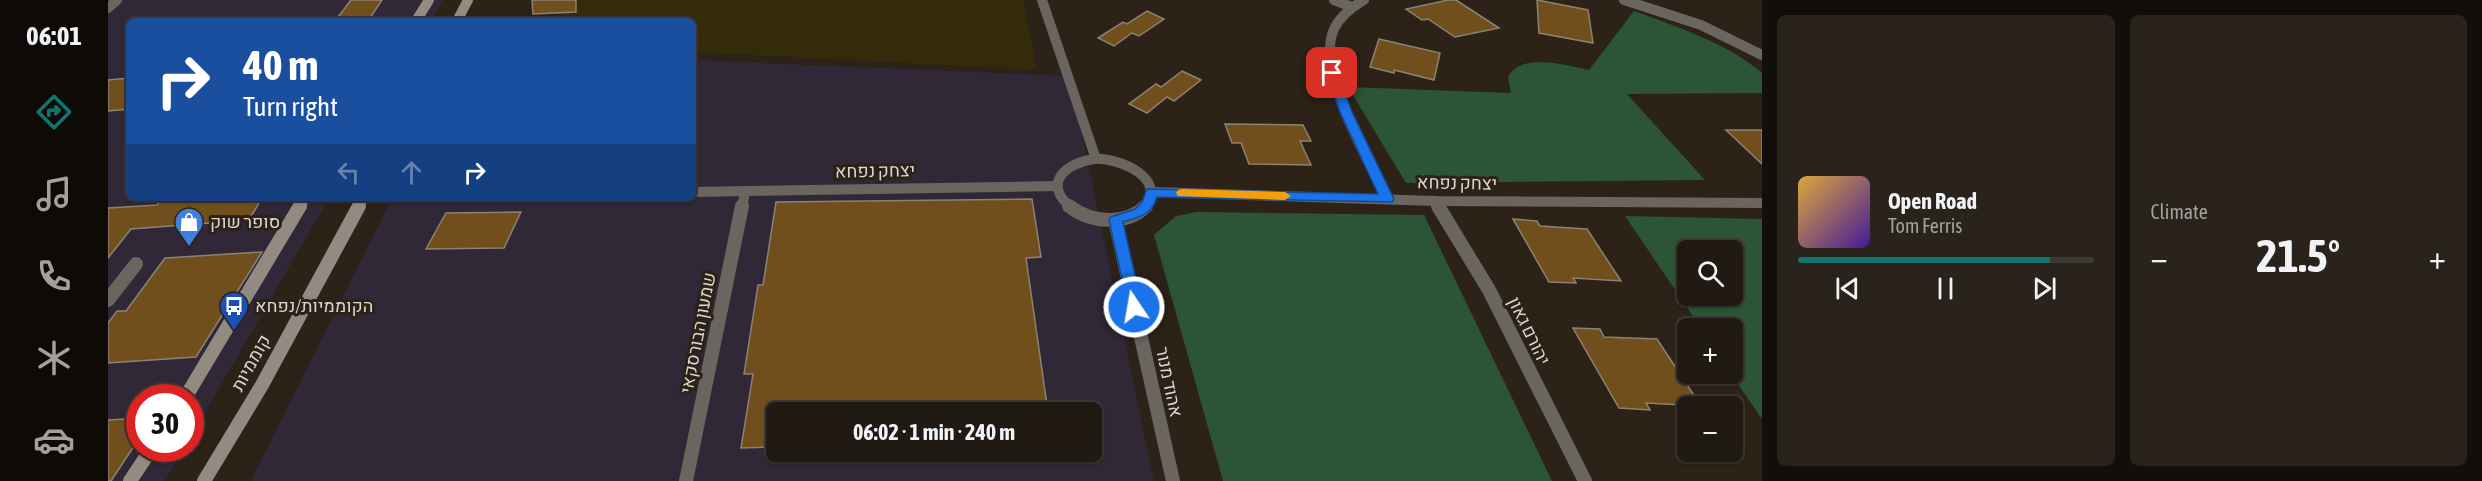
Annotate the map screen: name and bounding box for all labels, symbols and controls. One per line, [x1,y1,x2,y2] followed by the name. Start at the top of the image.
[26,20,82,51] text: 06:01
[243,41,318,89] text: 40 m
[144,42,222,120] icon: right
[1306,47,1357,98] pin
[1315,56,1348,89] icon: arrive
[33,91,75,133] icon: directions
[243,91,338,122] text: Turn right
[332,156,365,189] icon: left
[395,156,428,189] icon: ahead
[458,156,491,189] icon: right
[835,159,915,182] street label: יצחק נפחא
[1417,171,1497,194] street label: יצחק נפחא
[33,173,75,215] icon: music
[1888,188,1977,214] text: Open Road
[2151,200,2208,223] text: Climate
[173,206,205,248] shop icon: סופר שוק
[210,211,280,232] place label: סופר שוק
[1888,214,1962,237] text: Tom Ferris
[2256,230,2340,282] text: 21.5°
[2151,238,2168,276] text: −
[2429,238,2446,276] text: +
[1677,240,1743,462] map controls
[1677,240,1743,306] button: search
[33,255,75,297] icon: phone
[675,271,720,395] street label: שמעון הבורסקאי
[1831,272,1864,305] icon: previous
[1929,272,1962,305] icon: pause
[2028,272,2061,305] icon: next
[1102,275,1166,339] position arrow
[218,290,250,332] bus stop icon: הקוממיות/נפחא
[1504,293,1555,368] street label: יהורם גאון
[255,295,373,316] place label: הקוממיות/נפחא
[1677,318,1743,384] button: +
[227,331,275,395] street label: קוממיות
[33,337,75,379] icon: climate
[1152,345,1187,419] street label: אהוד מנור
[126,384,204,462] speed limit sign: 30
[1677,396,1743,462] button: −
[33,419,75,461] icon: car
[853,419,1015,445] text: 06:02 · 1 min · 240 m

